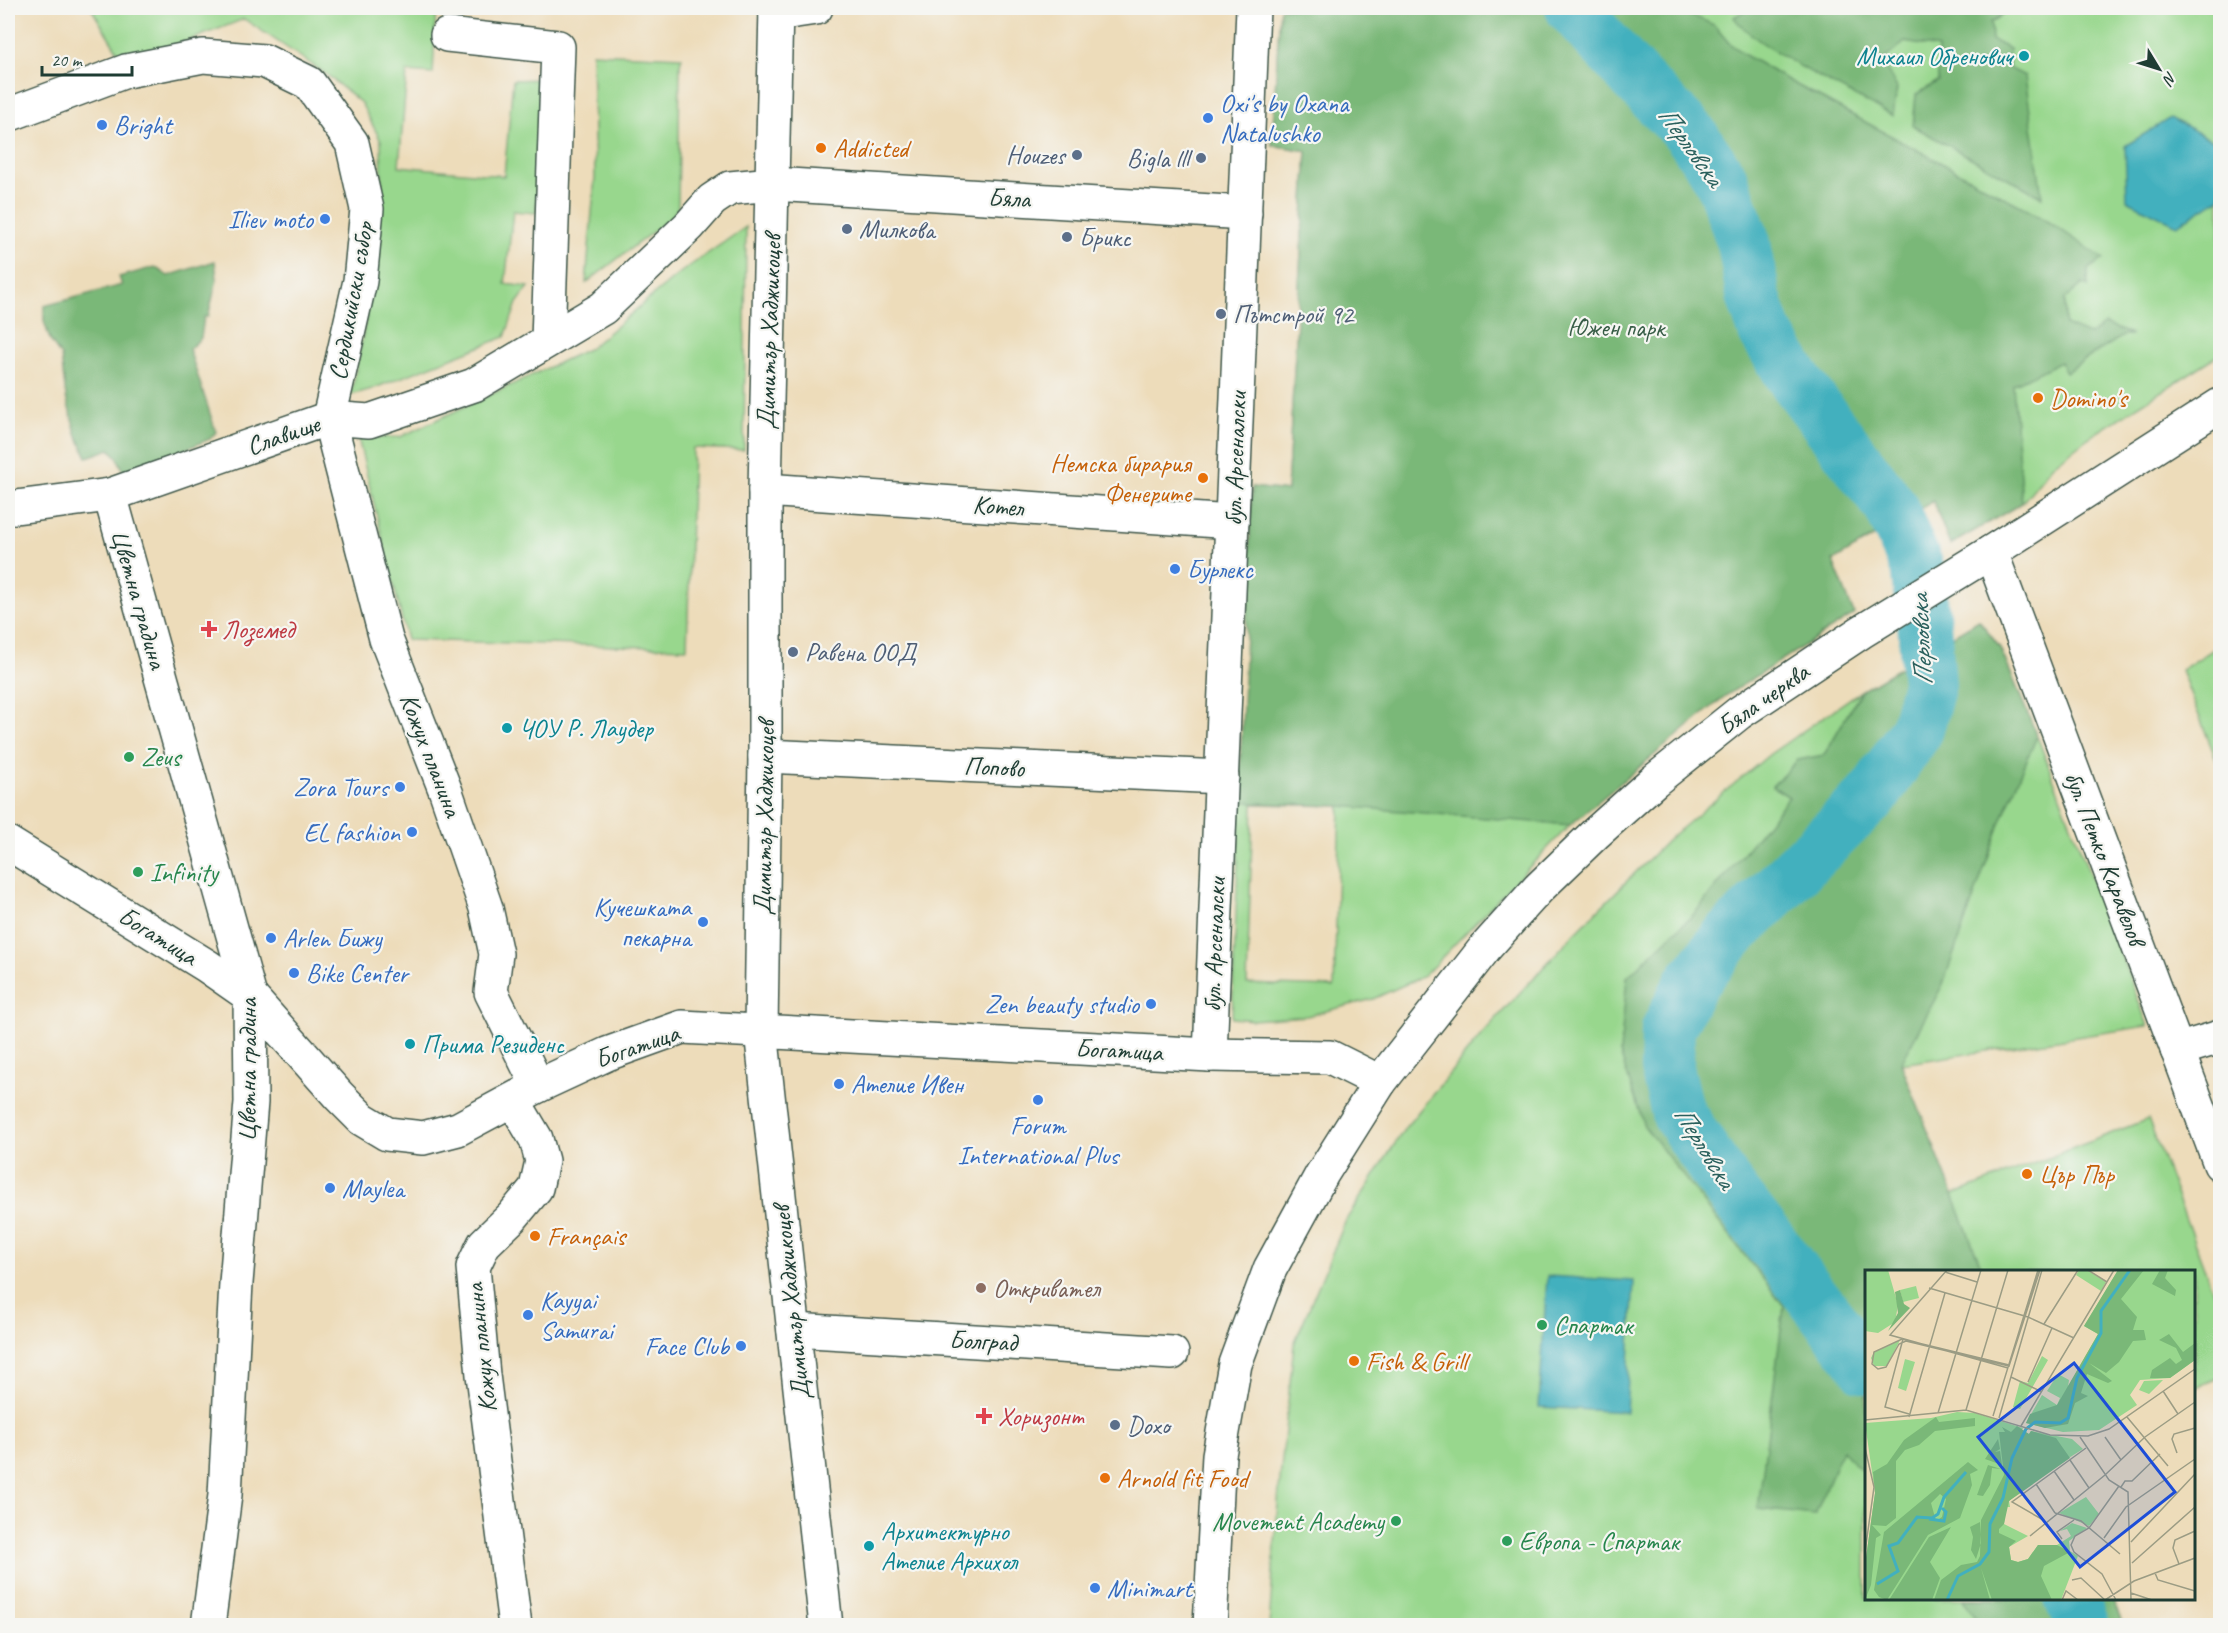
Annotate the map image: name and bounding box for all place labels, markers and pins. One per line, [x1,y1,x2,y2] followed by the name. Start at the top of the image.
[1856,40,2014,73] place label: Михаил Обренович
[2017,49,2031,63] marker: Михаил Обренович
[1220,87,1350,150] place label: Oxi's by Oxana Natalushko
[114,109,174,142] place label: Bright
[1201,111,1215,125] marker: Oxi's by Oxana Natalushko
[95,118,109,132] marker: Bright
[833,132,912,165] place label: Addicted
[1006,139,1067,172] place label: Houzes
[814,141,828,155] marker: Addicted
[1127,142,1194,175] place label: Bigla lll
[1070,148,1084,162] marker: Houzes
[1194,151,1208,165] marker: Bigla lll
[228,203,315,236] place label: Iliev moto
[318,212,332,226] marker: Iliev moto
[859,213,937,246] place label: Милкова
[1079,221,1132,254] place label: Брикс
[840,222,854,236] marker: Милкова
[1060,230,1074,244] marker: Брикс
[1233,298,1356,331] place label: Пътстрой 92
[1214,307,1228,321] marker: Пътстрой 92
[2050,382,2129,415] place label: Domino's
[2031,391,2045,405] marker: Domino's
[1050,447,1194,510] place label: Немска бирария Фенерите
[1196,471,1210,485] marker: Немска бирария Фенерите
[1187,553,1255,586] place label: Бурлекс
[1168,562,1182,576] marker: Бурлекс
[222,613,297,647] place label: Лоземед
[200,620,218,638] marker: Лоземед
[805,636,918,669] place label: Равена ООД
[786,645,800,659] marker: Равена ООД
[519,712,655,745] place label: ЧОУ Р. Лаудер
[500,721,514,735] marker: ЧОУ Р. Лаудер
[141,741,183,774] place label: Zeus
[122,750,136,764] marker: Zeus
[293,771,390,804] place label: Zora Tours
[393,780,407,794] marker: Zora Tours
[304,816,401,849] place label: EL fashion
[405,825,419,839] marker: EL fashion
[150,856,220,889] place label: Infinity
[131,865,145,879] marker: Infinity
[593,891,693,954] place label: Кучешката пекарна
[696,915,710,929] marker: Кучешката пекарна
[283,922,384,955] place label: Arlen Бижу
[264,931,278,945] marker: Arlen Бижу
[306,957,411,990] place label: Bike Center
[287,966,301,980] marker: Bike Center
[985,988,1141,1021] place label: Zen beauty studio
[1144,997,1158,1011] marker: Zen beauty studio
[422,1028,565,1061] place label: Прима Резиденс
[403,1037,417,1051] marker: Прима Резиденс
[851,1068,965,1101] place label: Ателие Ивен
[832,1077,846,1091] marker: Ателие Ивен
[1031,1093,1045,1107] marker: Forum International Plus
[958,1109,1121,1172] place label: Forum International Plus
[2039,1158,2115,1191] place label: Цър Пър
[2020,1167,2034,1181] marker: Цър Пър
[342,1172,406,1205] place label: Maylea
[323,1181,337,1195] marker: Maylea
[547,1220,627,1253] place label: Français
[528,1229,542,1243] marker: Français
[993,1272,1102,1305] place label: Откривател
[974,1281,988,1295] marker: Откривател
[540,1284,616,1347] place label: Kayyai Samurai
[521,1308,535,1322] marker: Kayyai Samurai
[1554,1309,1635,1342] place label: Спартак
[1535,1318,1549,1332] marker: Спартак
[645,1330,731,1363] place label: Face Club
[734,1339,748,1353] marker: Face Club
[1366,1345,1471,1378] place label: Fish & Grill
[1347,1354,1361,1368] marker: Fish & Grill
[998,1400,1085,1433] place label: Хоризонт
[975,1407,993,1425] marker: Хоризонт
[1127,1409,1172,1442] place label: Doxo
[1108,1418,1122,1432] marker: Doxo
[1117,1462,1251,1495] place label: Arnold fit Food
[1098,1471,1112,1485] marker: Arnold fit Food
[1212,1505,1386,1538] place label: Movement Academy
[1389,1514,1403,1528] marker: Movement Academy
[881,1515,1020,1578] place label: Архитектурно Ателие Архихол
[1519,1525,1681,1558] place label: Европа - Спартак
[1500,1534,1514,1548] marker: Европа - Спартак
[862,1539,876,1553] marker: Архитектурно Ателие Архихол
[1107,1572,1194,1605] place label: Minimart
[1088,1581,1102,1595] marker: Minimart

